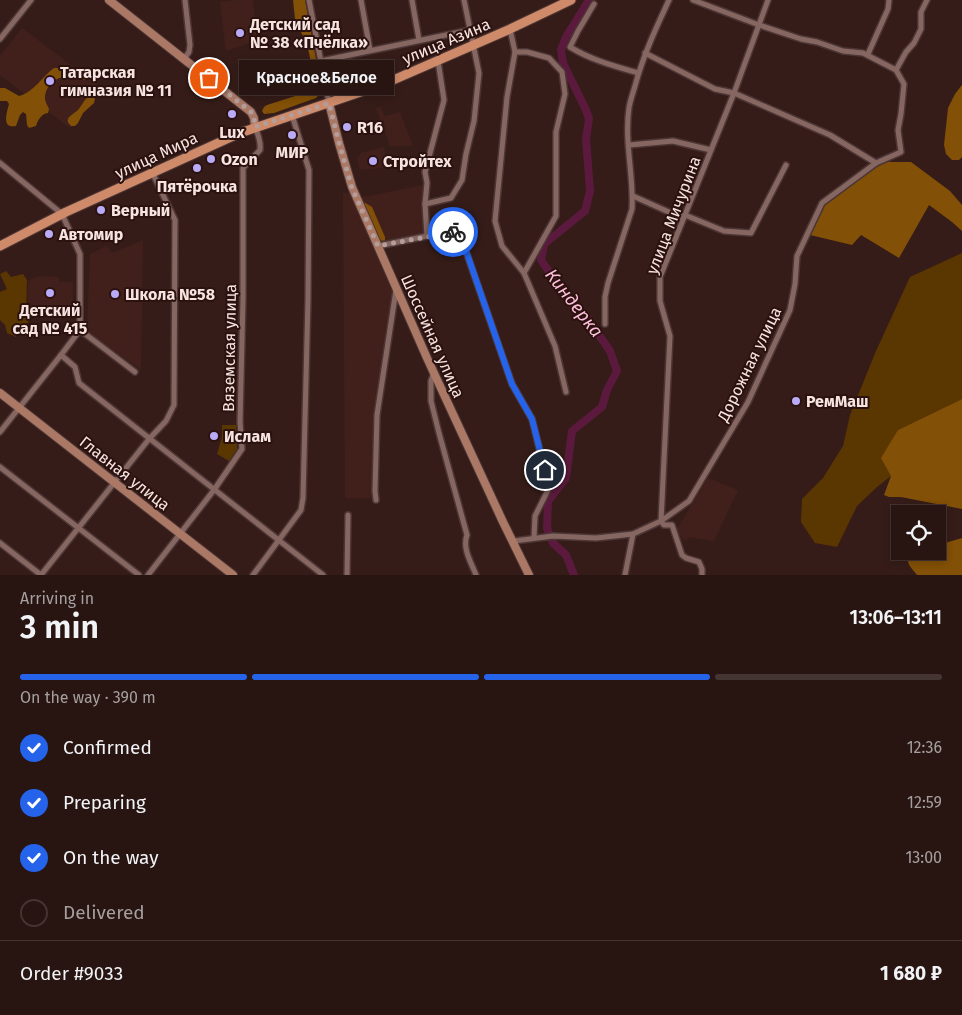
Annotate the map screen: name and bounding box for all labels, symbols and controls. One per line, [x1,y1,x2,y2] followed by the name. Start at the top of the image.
[399,14,493,69] street label: улица Азина
[249,15,368,52] place label: Детский сад № 38 «Пчёлка»
[234,27,246,39] marker: Детский сад № 38 «Пчёлка»
[188,57,230,99] pin
[239,60,394,96] callout: Красное&Белое
[60,63,172,100] place label: Татарская гимназия № 11
[195,64,223,92] icon: bag
[256,68,377,87] text: Красное&Белое
[44,75,56,87] marker: Татарская гимназия № 11
[226,108,238,120] marker: Lux
[357,118,383,137] place label: R16
[341,121,353,133] marker: R16
[219,123,245,142] place label: Lux
[112,128,201,183] street label: улица Мира
[286,129,298,141] marker: МИР
[276,143,309,162] place label: МИР
[221,150,258,169] place label: Ozon
[383,152,452,171] place label: Стройтех
[205,153,217,165] marker: Ozon
[642,153,705,277] street label: улица Мичурина
[367,155,379,167] marker: Стройтех
[191,162,203,174] marker: Пятёрочка
[157,177,237,196] place label: Пятёрочка
[111,201,170,220] place label: Верный
[95,204,107,216] marker: Верный
[428,207,478,257] courier
[439,218,467,246] icon: bike
[58,225,123,244] place label: Автомир
[43,228,55,240] marker: Автомир
[540,264,608,342] water label: Киндерка
[397,272,468,401] street label: Шоссейная улица
[219,284,240,412] street label: Вяземская улица
[125,285,215,304] place label: Школа №58
[44,287,56,299] marker: Детский сад № 415
[109,288,121,300] marker: Школа №58
[13,301,88,338] place label: Детский сад № 415
[713,304,785,426] street label: Дорожная улица
[806,392,869,411] place label: РемМаш
[790,395,802,407] marker: РемМаш
[224,427,271,446] place label: Ислам
[208,430,220,442] marker: Ислам
[76,432,174,515] street label: Главная улица
[524,449,566,491] pin
[531,456,559,484] icon: home
[891,505,946,560] map controls
[891,505,946,560] button: locate
[20,589,94,608] text: Arriving in
[850,606,942,629] text: 13:06–13:11
[20,608,99,646] text: 3 min
[20,688,156,707] text: On the way · 390 m
[20,734,48,762] icon: check
[63,736,152,759] text: Confirmed
[907,738,942,757] text: 12:36
[20,789,48,817] icon: check
[63,791,146,814] text: Preparing
[907,793,942,812] text: 12:59
[20,844,48,872] icon: check
[63,846,159,869] text: On the way
[905,848,942,867] text: 13:00
[63,901,145,924] text: Delivered
[20,962,123,985] text: Order #9033
[880,962,942,985] text: 1 680 ₽

